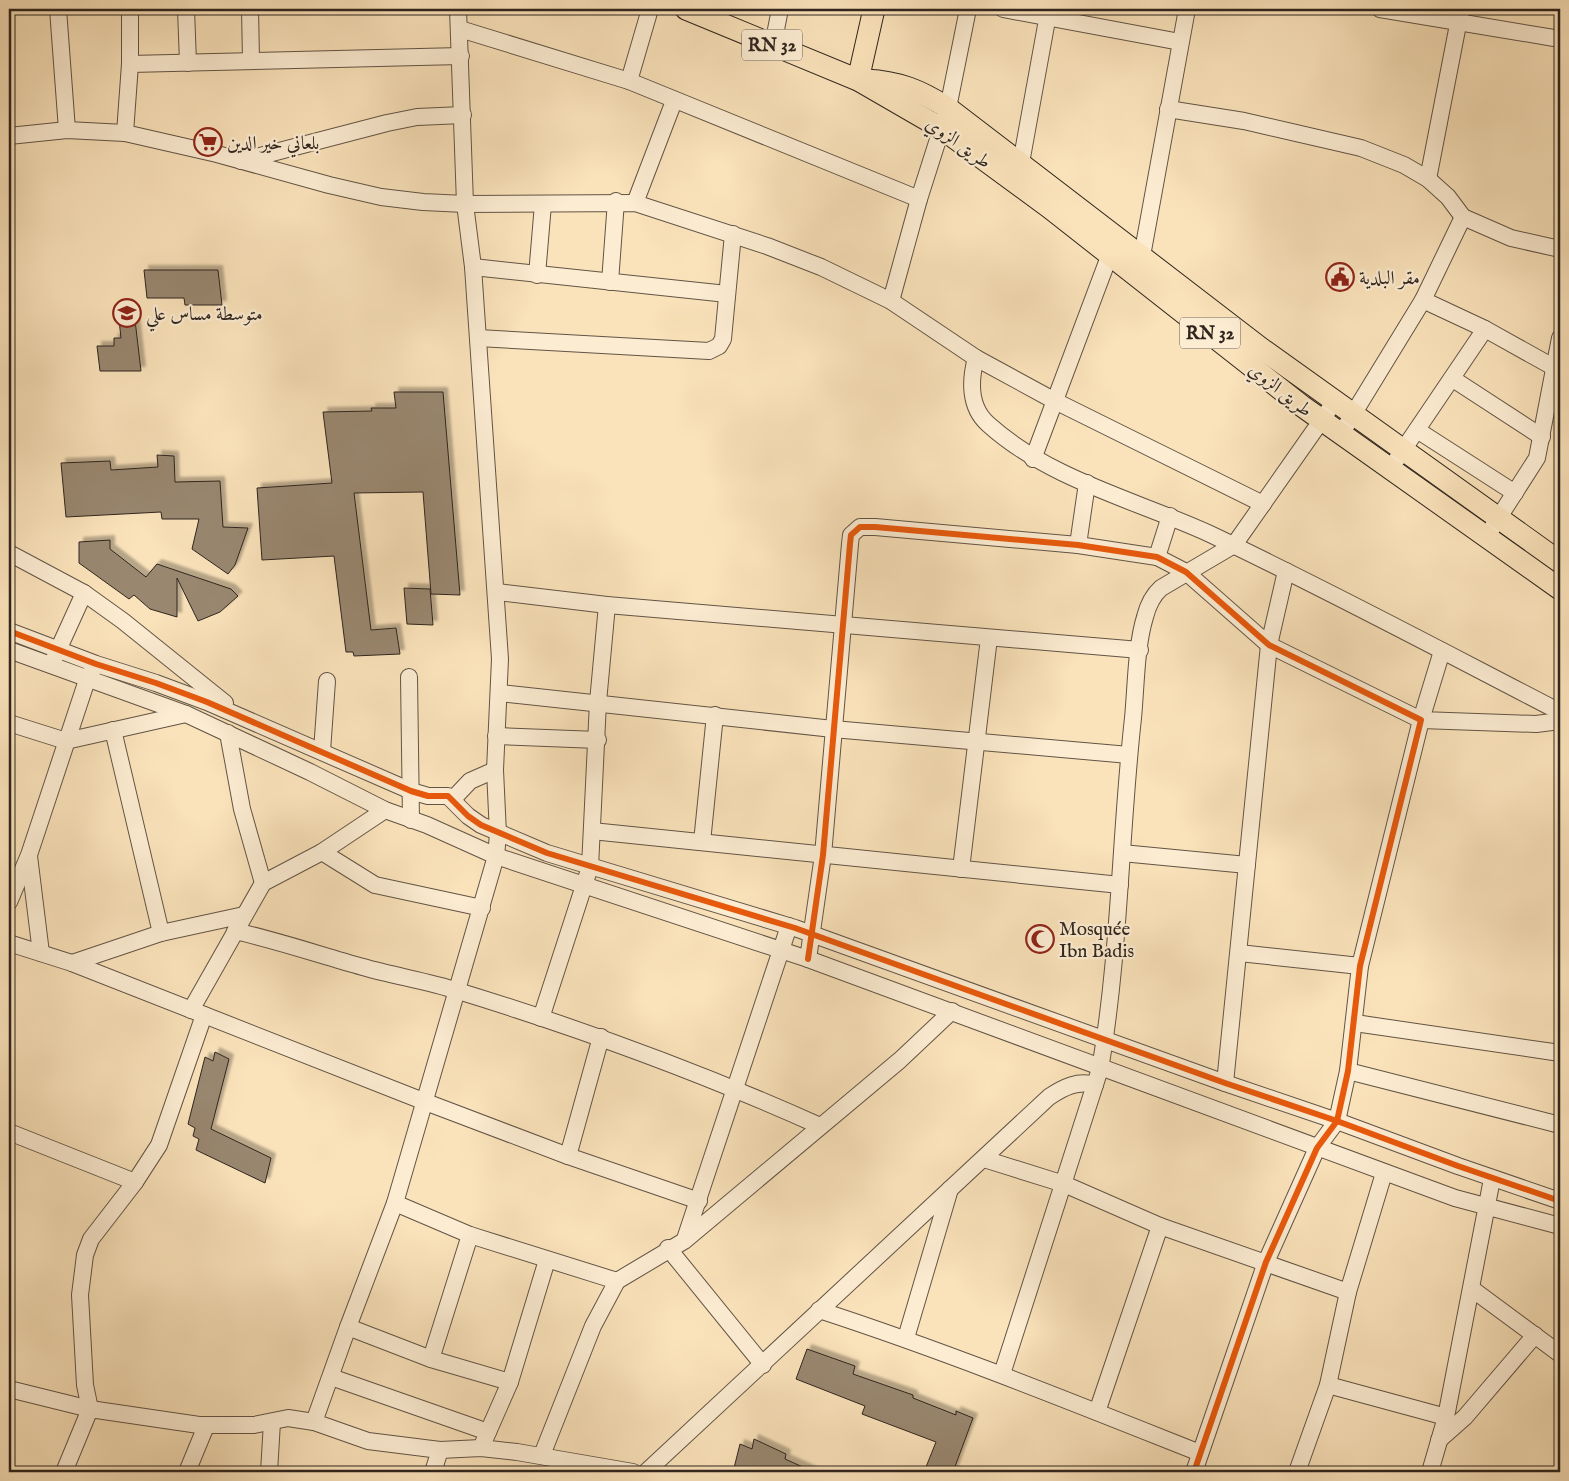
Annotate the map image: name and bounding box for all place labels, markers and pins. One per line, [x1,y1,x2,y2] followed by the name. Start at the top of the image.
[193,127,223,157] supermarket icon: بلعاني خير الدين
[227,132,319,158] place label: بلعاني خير الدين
[1325,262,1355,292] public building icon: مقر البلدية
[1359,267,1420,291] place label: مقر البلدية
[112,298,142,328] school or university icon: متوسطة مساس علي
[146,303,263,332] place label: متوسطة مساس علي
[1059,918,1134,964] place label: Mosquée Ibn Badis
[1025,924,1055,954] mosque icon: Mosquée Ibn Badis

